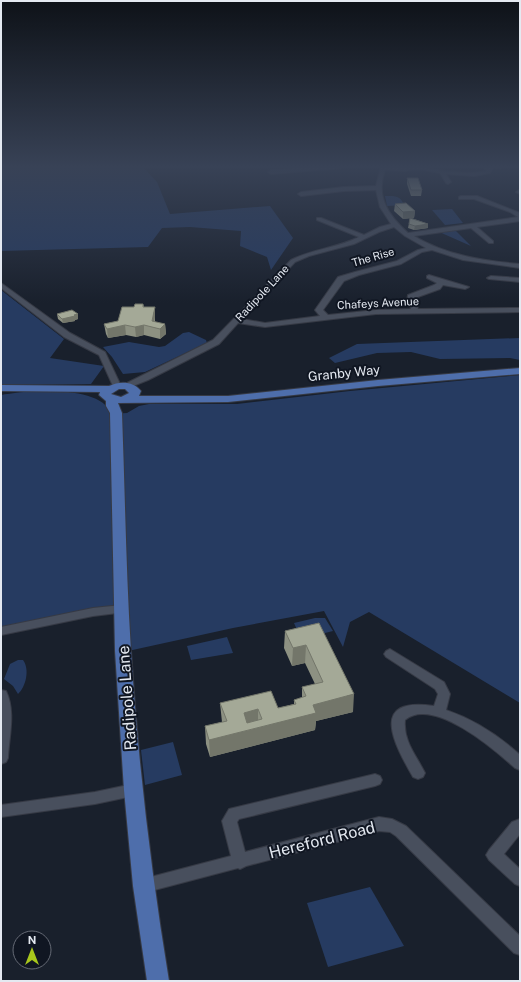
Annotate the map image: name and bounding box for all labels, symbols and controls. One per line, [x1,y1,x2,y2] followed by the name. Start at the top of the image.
[350,245,396,269] street label: The Rise
[233,262,291,324] street label: Radipole Lane
[337,295,419,311] street label: Chafeys Avenue
[307,362,381,384] street label: Granby Way
[114,645,140,751] street label: Radipole Lane
[267,818,377,862] street label: Hereford Road
[12,930,52,970] north arrow
[28,934,36,946] text: N

